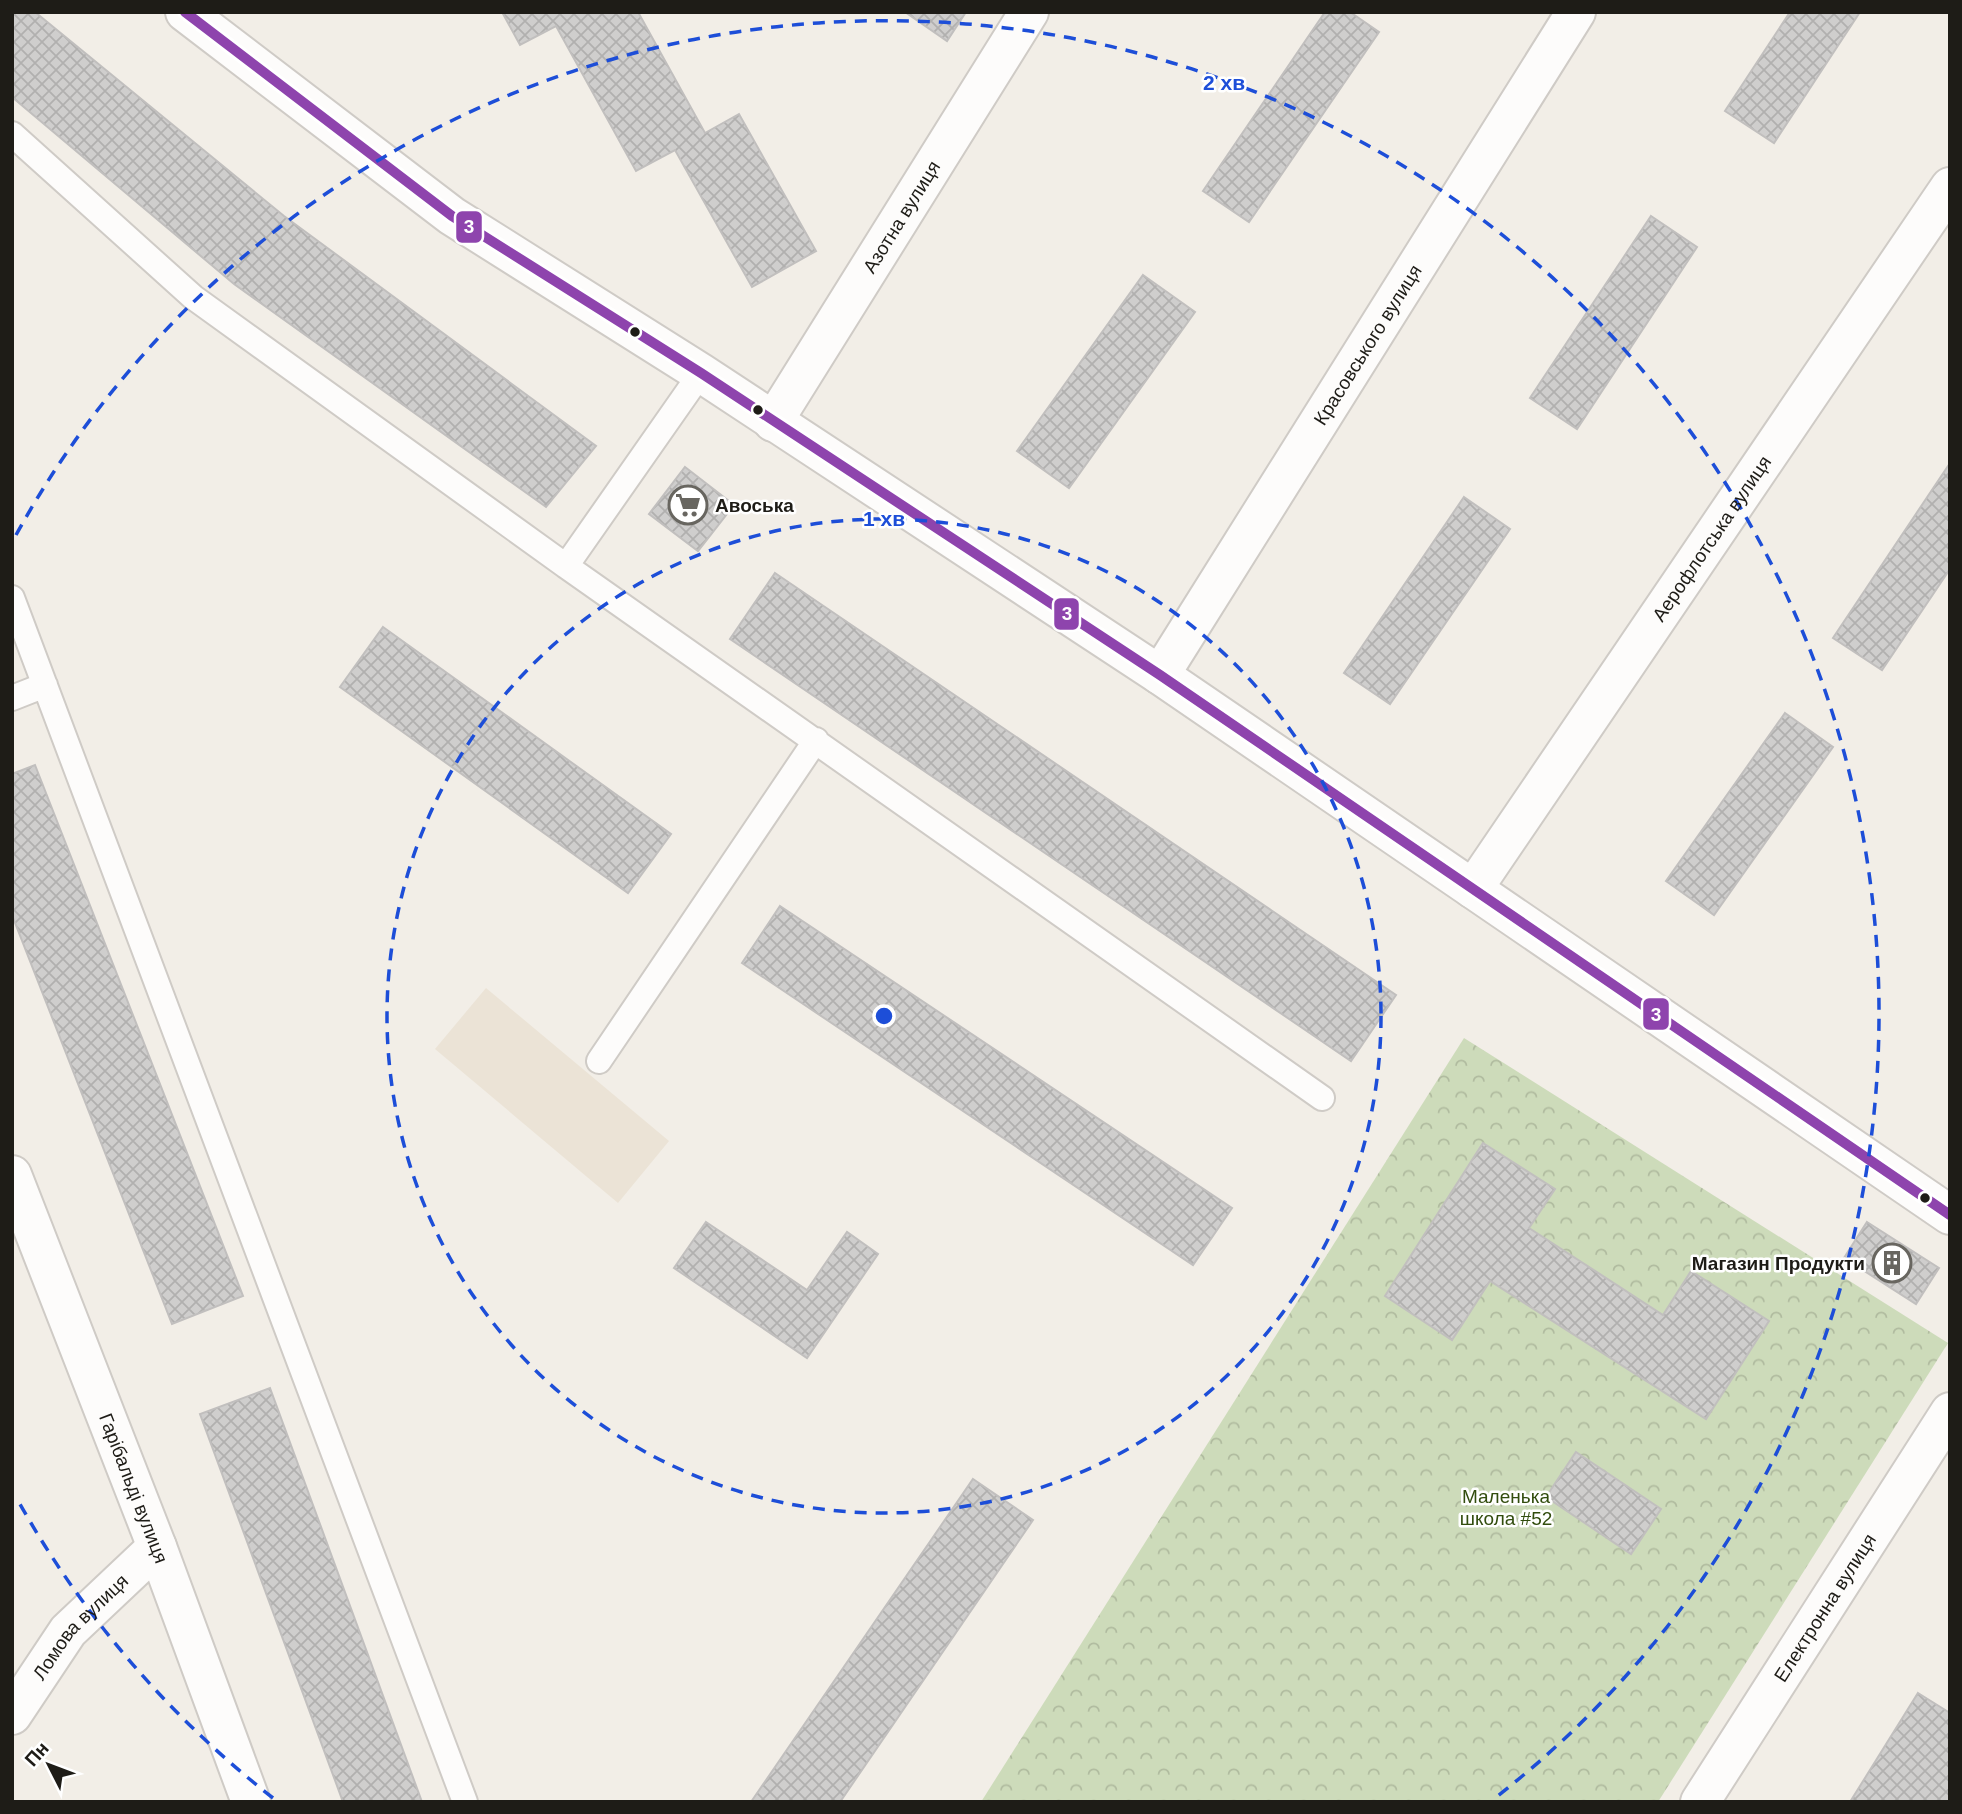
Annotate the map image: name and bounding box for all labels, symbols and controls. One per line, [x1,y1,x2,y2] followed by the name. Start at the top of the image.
[1203,71,1245,94] text: 2 хв
[859,157,944,277] street label: Азотна вулиця
[455,210,483,244] line badge: 3
[464,216,474,237] text: 3
[1310,261,1426,429] street label: Красовського вулиця
[628,325,642,339] unlabelled marker
[751,403,765,417] unlabelled marker
[1648,452,1775,625] street label: Аерофлотська вулиця
[667,484,709,526] supermarket icon: Авоська
[715,495,794,516] place label: Авоська
[863,507,905,530] text: 1 хв
[1053,597,1080,631] line badge: 3
[1062,603,1072,624] text: 3
[1642,997,1670,1031] line badge: 3
[872,1004,896,1028] centre of rings
[1651,1004,1661,1025] text: 3
[1918,1191,1932,1205] unlabelled marker
[1871,1242,1913,1284] building icon: Магазин Продукти
[1692,1253,1865,1274] place label: Магазин Продукти
[95,1410,172,1566] street label: Гарібальді вулиця
[1460,1486,1552,1529] park label: Маленька школа #52
[1770,1530,1880,1686] street label: Електронна вулиця
[29,1570,132,1684] street label: Ломова вулиця
[14,1730,84,1800] north arrow
[21,1738,53,1770] text: Пн

